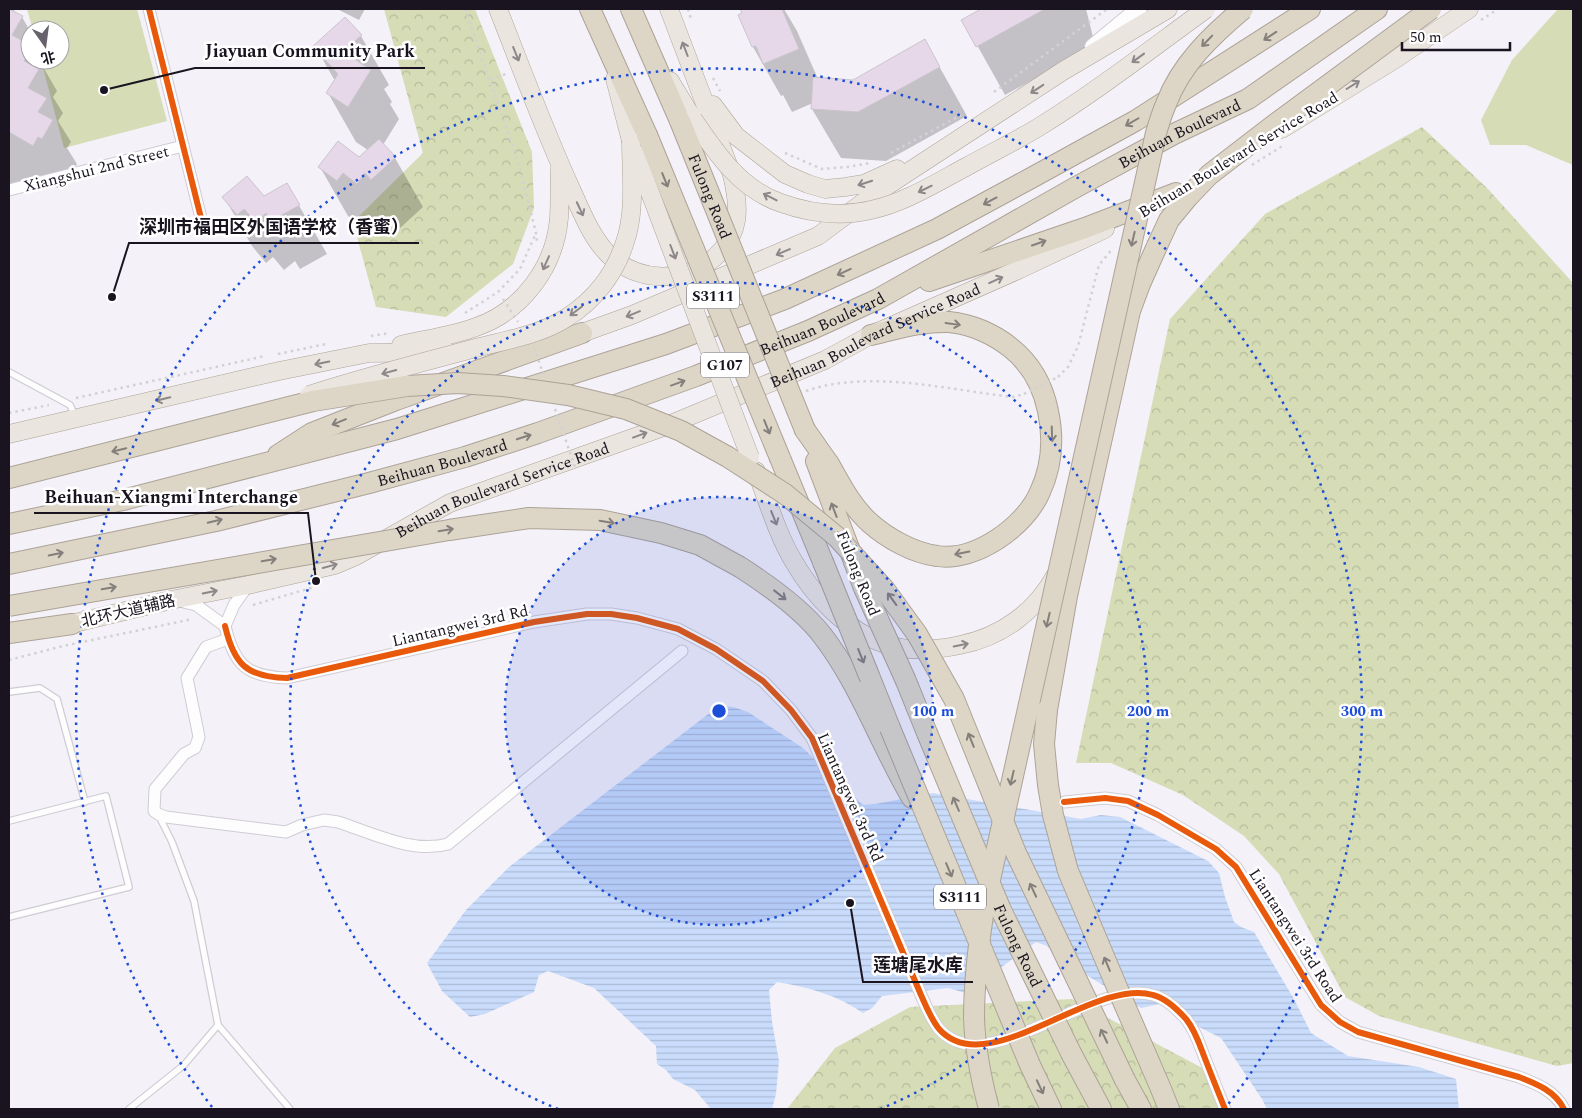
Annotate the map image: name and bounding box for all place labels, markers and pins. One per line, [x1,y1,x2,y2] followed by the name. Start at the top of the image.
[195,35,425,68] callout: Jiayuan Community Park
[129,210,419,243] callout: 深圳市福田区外国语学校（香蜜）
[34,480,308,513] callout: Beihuan-Xiangmi Interchange
[710,702,728,720] centre of rings
[863,949,973,982] callout: 莲塘尾水库

